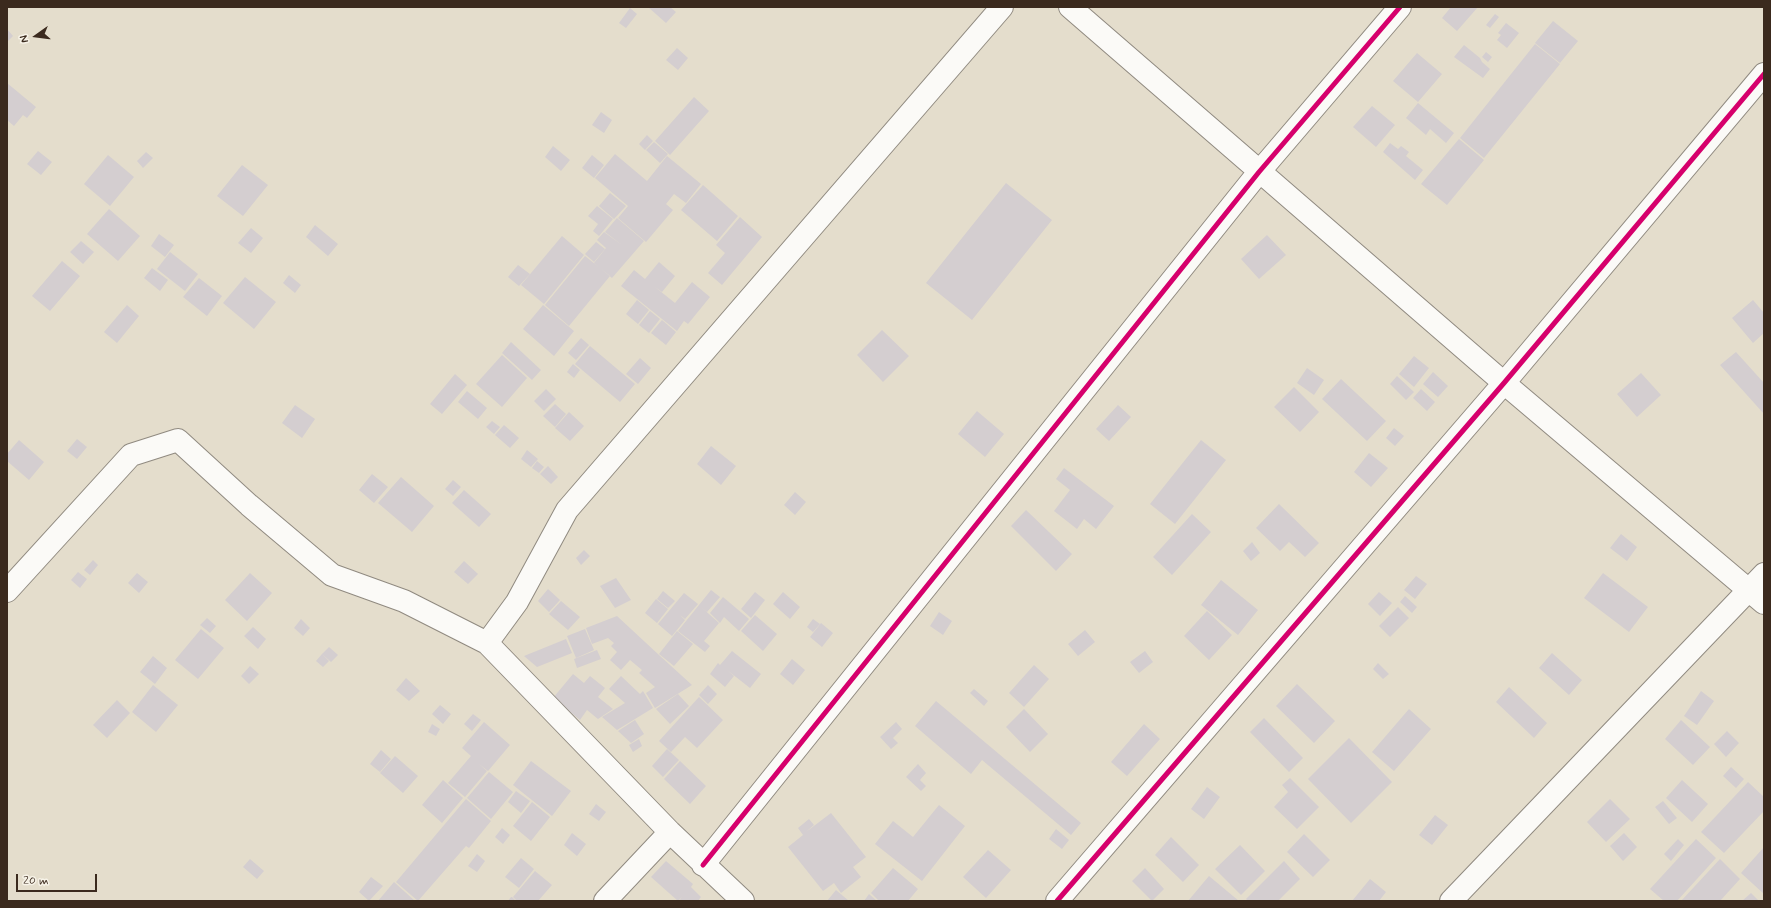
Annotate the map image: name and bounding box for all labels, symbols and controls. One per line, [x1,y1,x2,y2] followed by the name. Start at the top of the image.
[16,16,56,56] north arrow
[17,34,32,44] text: N
[18,866,99,892] scale bar
[23,873,49,889] text: 20 m

